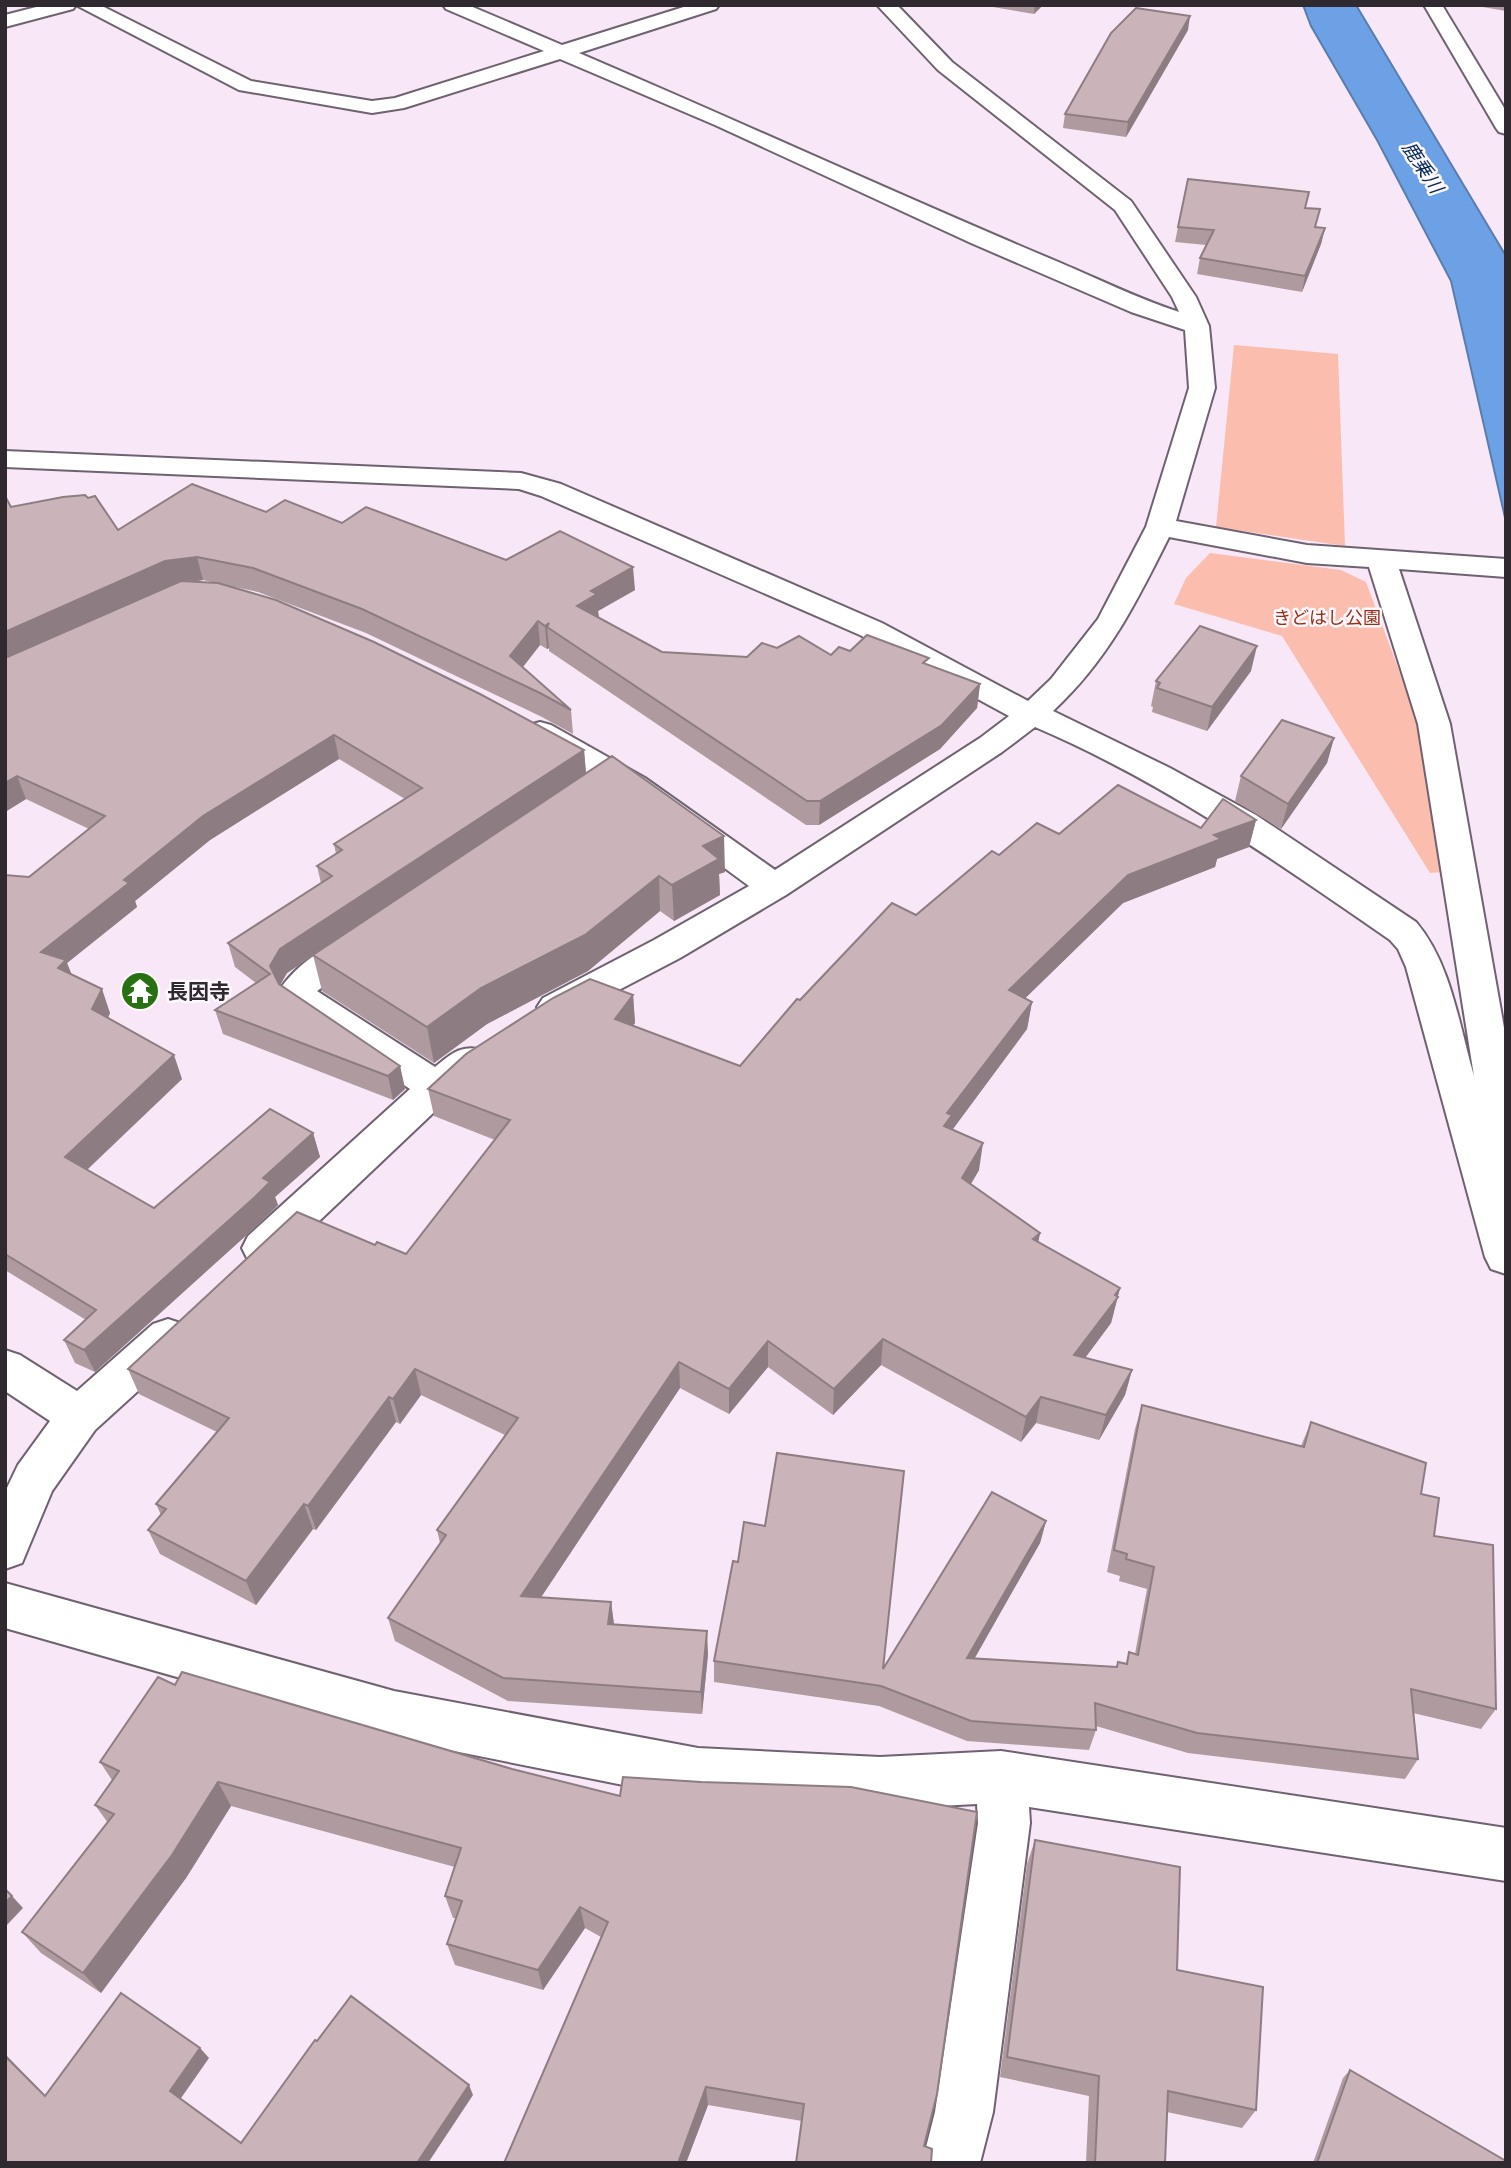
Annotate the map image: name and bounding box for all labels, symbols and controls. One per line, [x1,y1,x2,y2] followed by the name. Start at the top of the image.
[1397,136,1451,200] water label: 鹿乗川
[1273,605,1381,629] park label: きどはし公園
[119,970,161,1012] temple icon: 長因寺
[167,977,230,1005] place label: 長因寺

